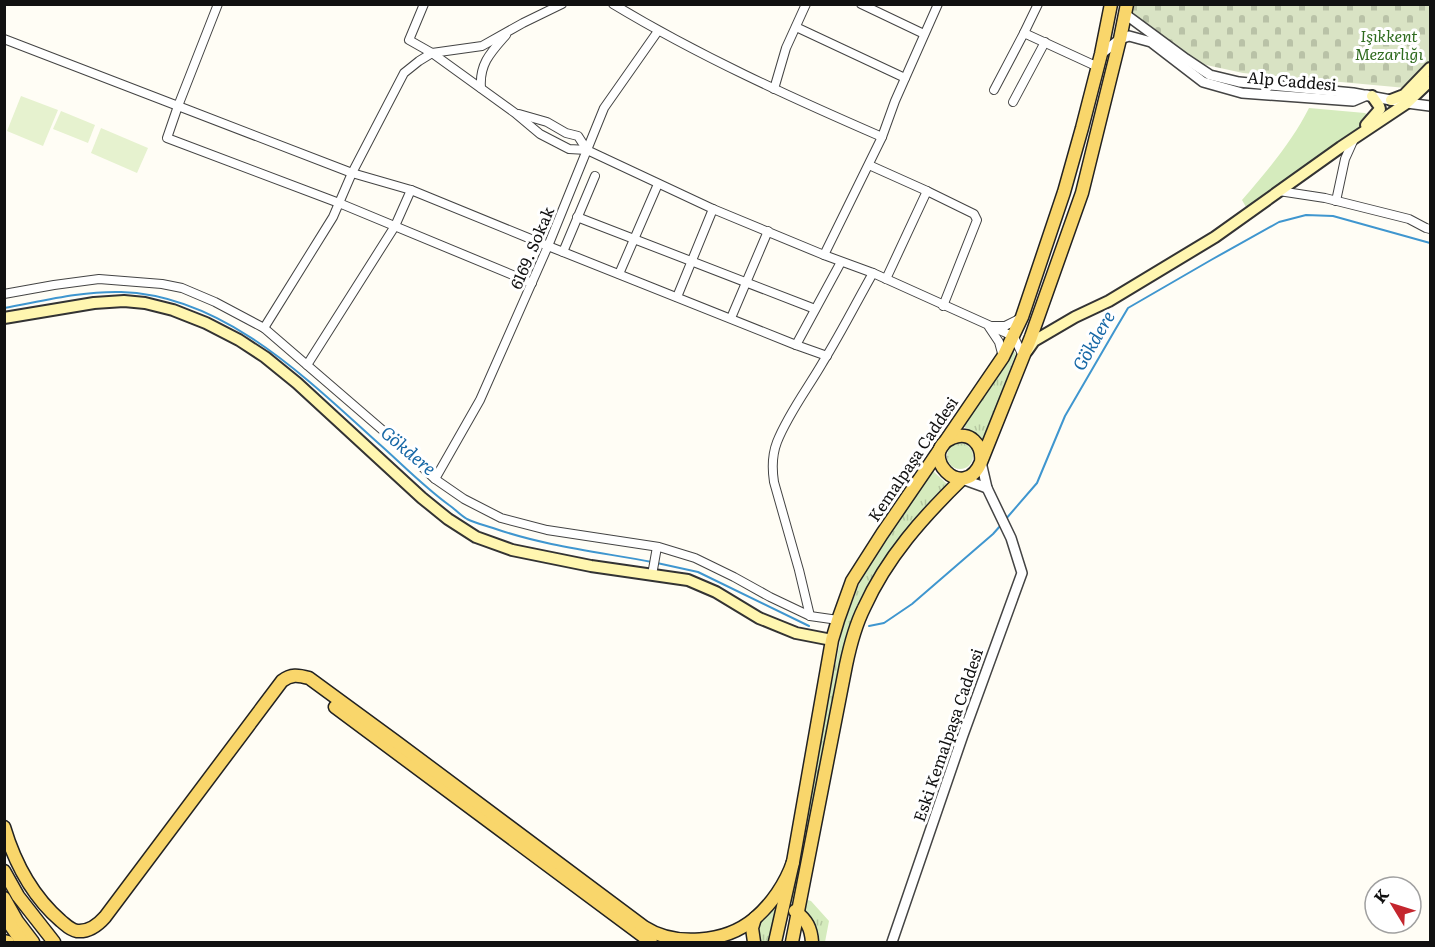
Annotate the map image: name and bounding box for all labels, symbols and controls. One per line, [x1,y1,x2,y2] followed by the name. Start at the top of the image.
[1355,23,1423,65] park label: Işıkkent Mezarlığı
[1246,64,1338,96] street label: Alp Caddesi
[503,202,559,293] street label: 6169. Sokak
[1065,305,1121,375] water label: Gökdere
[861,391,963,526] street label: Kemalpaşa Caddesi
[375,419,443,481] water label: Gökdere
[906,645,988,825] street label: Eski Kemalpaşa Caddesi
[1363,875,1423,935] north arrow
[1367,882,1394,907] text: K

